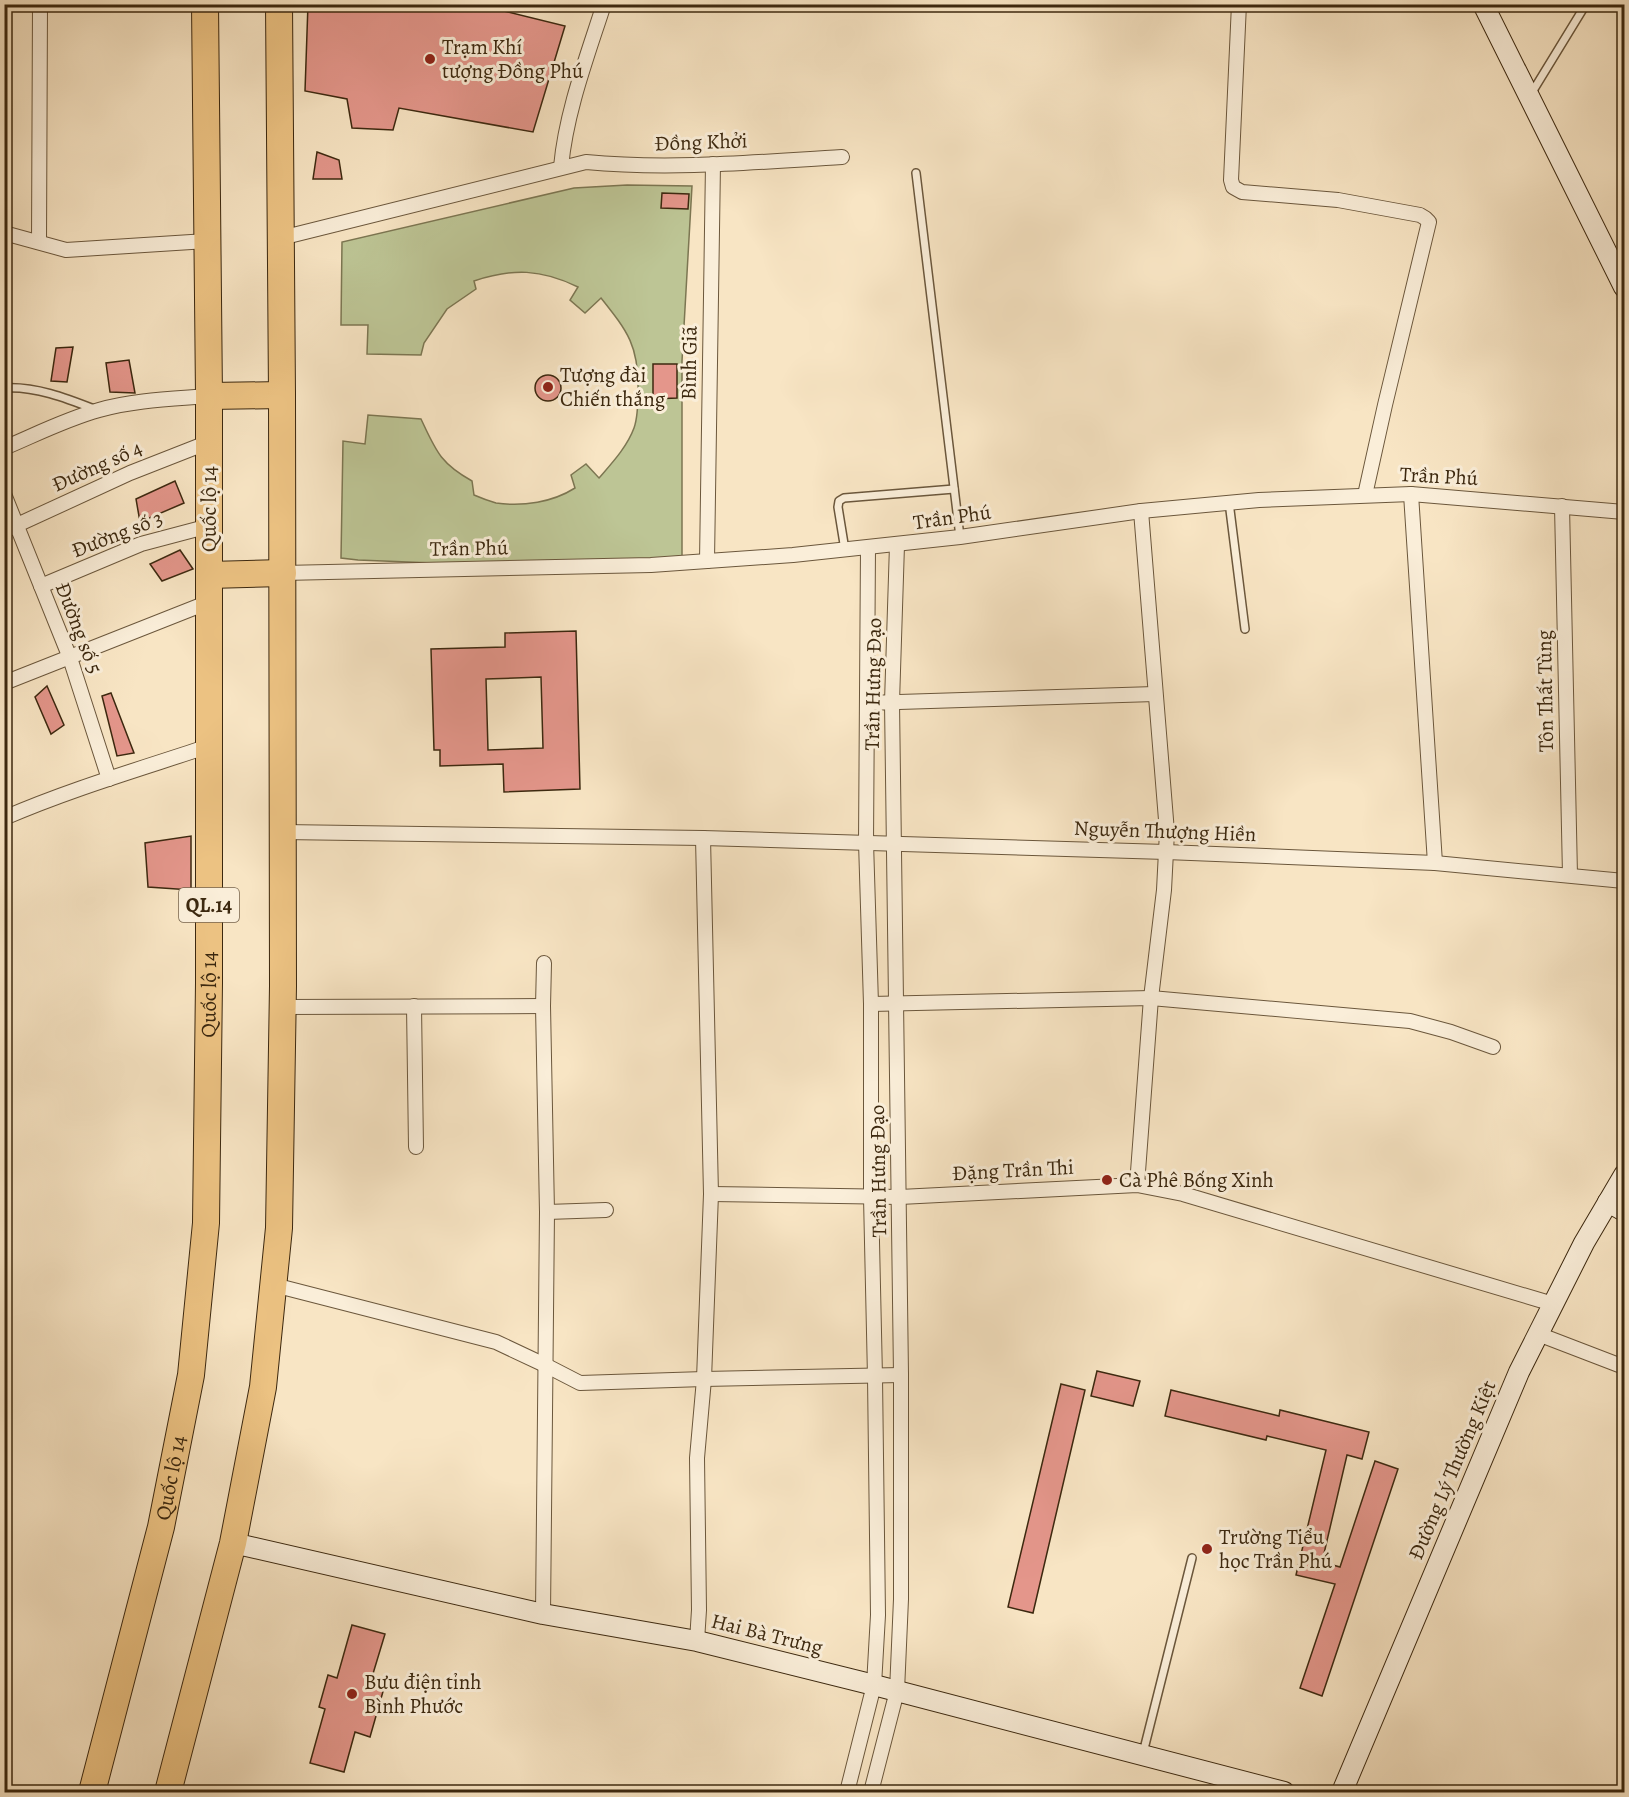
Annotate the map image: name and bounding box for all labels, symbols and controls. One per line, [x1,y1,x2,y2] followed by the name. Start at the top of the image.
[442,33,584,85] place label: Trạm Khí tượng Đồng Phú
[423,52,437,66] marker: Trạm Khí tượng Đồng Phú
[654,126,748,158] street label: Đồng Khởi
[674,325,704,400] street label: Bình Giã
[560,361,666,413] place label: Tượng đài Chiến thắng
[541,380,555,394] marker: Tượng đài Chiến thắng
[47,434,147,498] street label: Đường số 4
[1399,460,1479,492] street label: Trần Phú
[195,466,223,552] street label: Quốc lộ 14
[911,498,993,536] street label: Trần Phú
[67,504,167,564] street label: Đường số 3
[430,533,509,563] street label: Trần Phú
[49,578,109,678] street label: Đường số 5
[858,617,888,751] street label: Trần Hưng Đạo
[1530,629,1560,752] street label: Tôn Thất Tùng
[1073,814,1257,848] street label: Nguyễn Thượng Hiền
[179,888,239,922] road number: QL.14
[194,952,223,1038] street label: Quốc lộ 14
[863,1104,893,1238] street label: Trần Hưng Đạo
[951,1153,1075,1187] street label: Đặng Trần Thi
[1119,1166,1274,1194] place label: Cà Phê Bống Xinh
[1100,1173,1114,1187] marker: Cà Phê Bống Xinh
[1402,1376,1502,1564] street label: Đường Lý Thường Kiệt
[149,1433,193,1523] street label: Quốc lộ 14
[1219,1523,1333,1575] place label: Trường Tiểu học Trần Phú
[1200,1542,1214,1556] marker: Trường Tiểu học Trần Phú
[708,1607,826,1662] street label: Hai Bà Trưng
[364,1668,481,1720] place label: Bưu điện tỉnh Bình Phước
[345,1687,359,1701] marker: Bưu điện tỉnh Bình Phước

